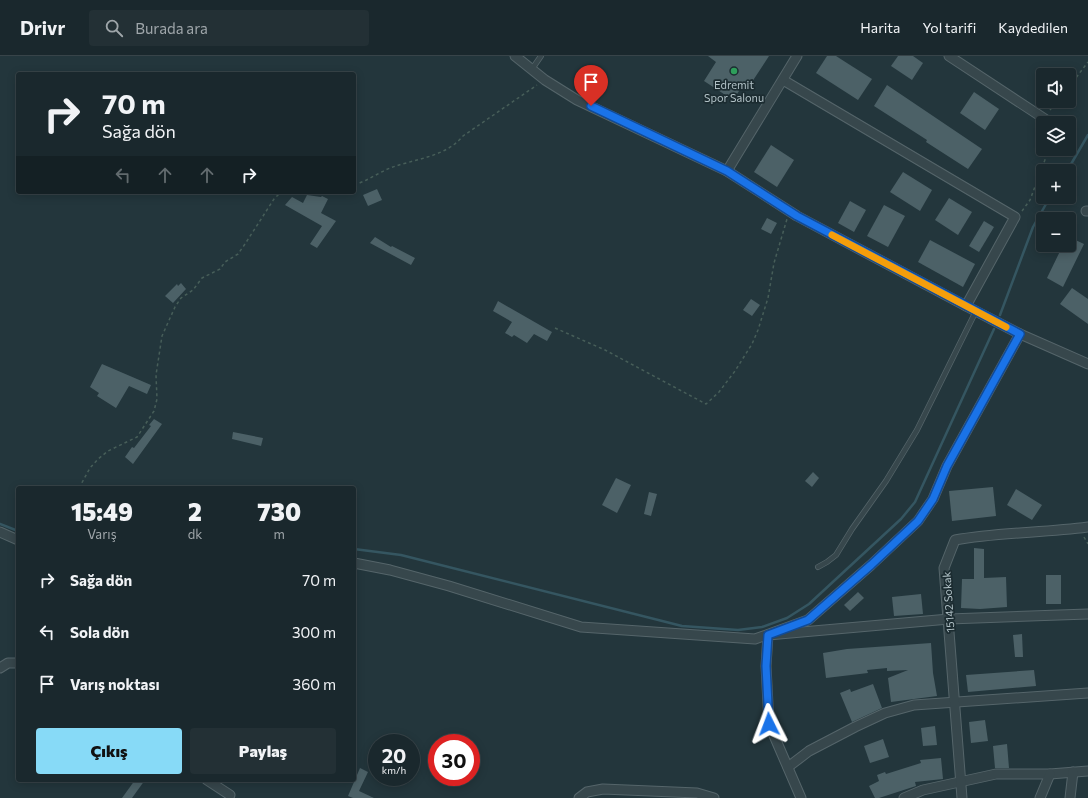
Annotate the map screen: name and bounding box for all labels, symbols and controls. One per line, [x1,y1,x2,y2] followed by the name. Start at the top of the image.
[89,10,369,46] search box
[20,16,65,39] text: Drivr
[103,17,125,39] icon: search
[135,19,208,37] text: Burada ara
[860,19,900,36] text: Harita
[922,19,976,36] text: Yol tarifi
[998,19,1068,36] text: Kaydedilen
[574,65,608,106] pin
[729,66,739,76] marker: Edremit Spor Salonu
[1036,68,1076,252] map controls
[1036,68,1076,108] button: sound
[580,71,602,93] icon: arrive
[704,78,764,104] place label: Edremit Spor Salonu
[102,86,166,120] text: 70 m
[36,88,88,140] icon: right
[1036,116,1076,156] button: layers
[102,120,176,142] text: Sağa dön
[112,164,134,186] icon: left
[154,164,176,186] icon: ahead
[196,164,218,186] icon: ahead
[238,164,260,186] icon: right
[1036,164,1076,204] button: +
[1036,212,1076,252] button: −
[71,497,133,526] text: 15:49
[188,497,202,526] text: 2
[257,497,301,526] text: 730
[87,526,117,542] text: Varış
[188,526,202,542] text: dk
[273,526,285,542] text: m
[36,569,58,591] icon: right
[70,571,132,589] text: Sağa dön
[302,571,336,589] text: 70 m
[939,571,957,633] street label: 15142 Sokak
[36,621,58,643] icon: left
[70,623,129,641] text: Sola dön
[292,623,336,641] text: 300 m
[36,673,58,695] icon: arrive
[70,675,160,693] text: Varış noktası
[293,675,336,693] text: 360 m
[748,703,790,745] position arrow
[36,728,182,774] button: Çıkış
[190,728,336,774] button: Paylaş
[428,734,480,786] speed limit sign: 30
[382,743,406,767] text: 20
[382,764,406,776] text: km/h

